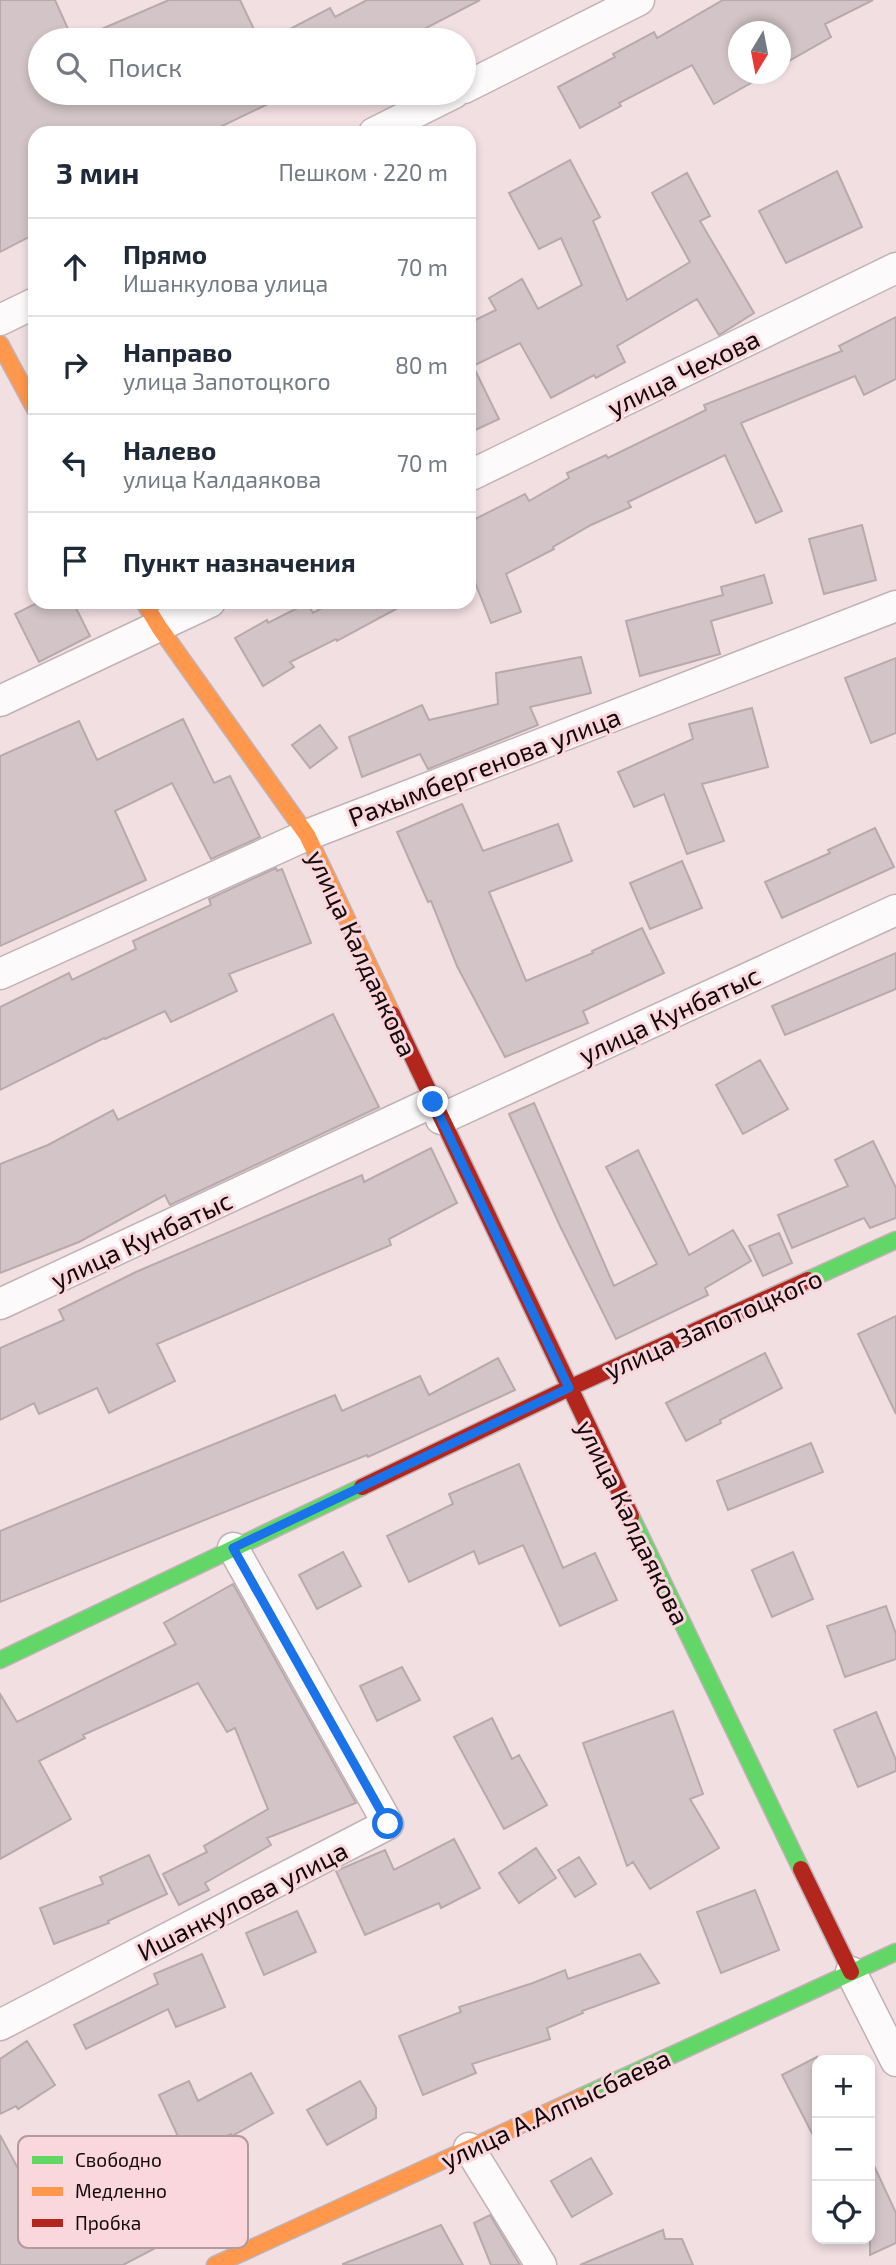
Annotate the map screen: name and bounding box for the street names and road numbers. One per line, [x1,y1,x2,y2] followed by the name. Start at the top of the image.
[602,322,765,423] street label: улица Чехова
[344,700,625,833] street label: Рахымбергенова улица
[301,845,424,1062] street label: улица Калдаякова
[574,958,765,1070] street label: улица Кунбатыс
[46,1183,237,1295] street label: улица Кунбатыс
[599,1261,827,1386] street label: улица Запотоцкого
[570,1414,697,1630] street label: улица Калдаякова
[132,1834,353,1967] street label: Ишанкулова улица
[435,2041,675,2176] street label: улица А.Алпысбаева

